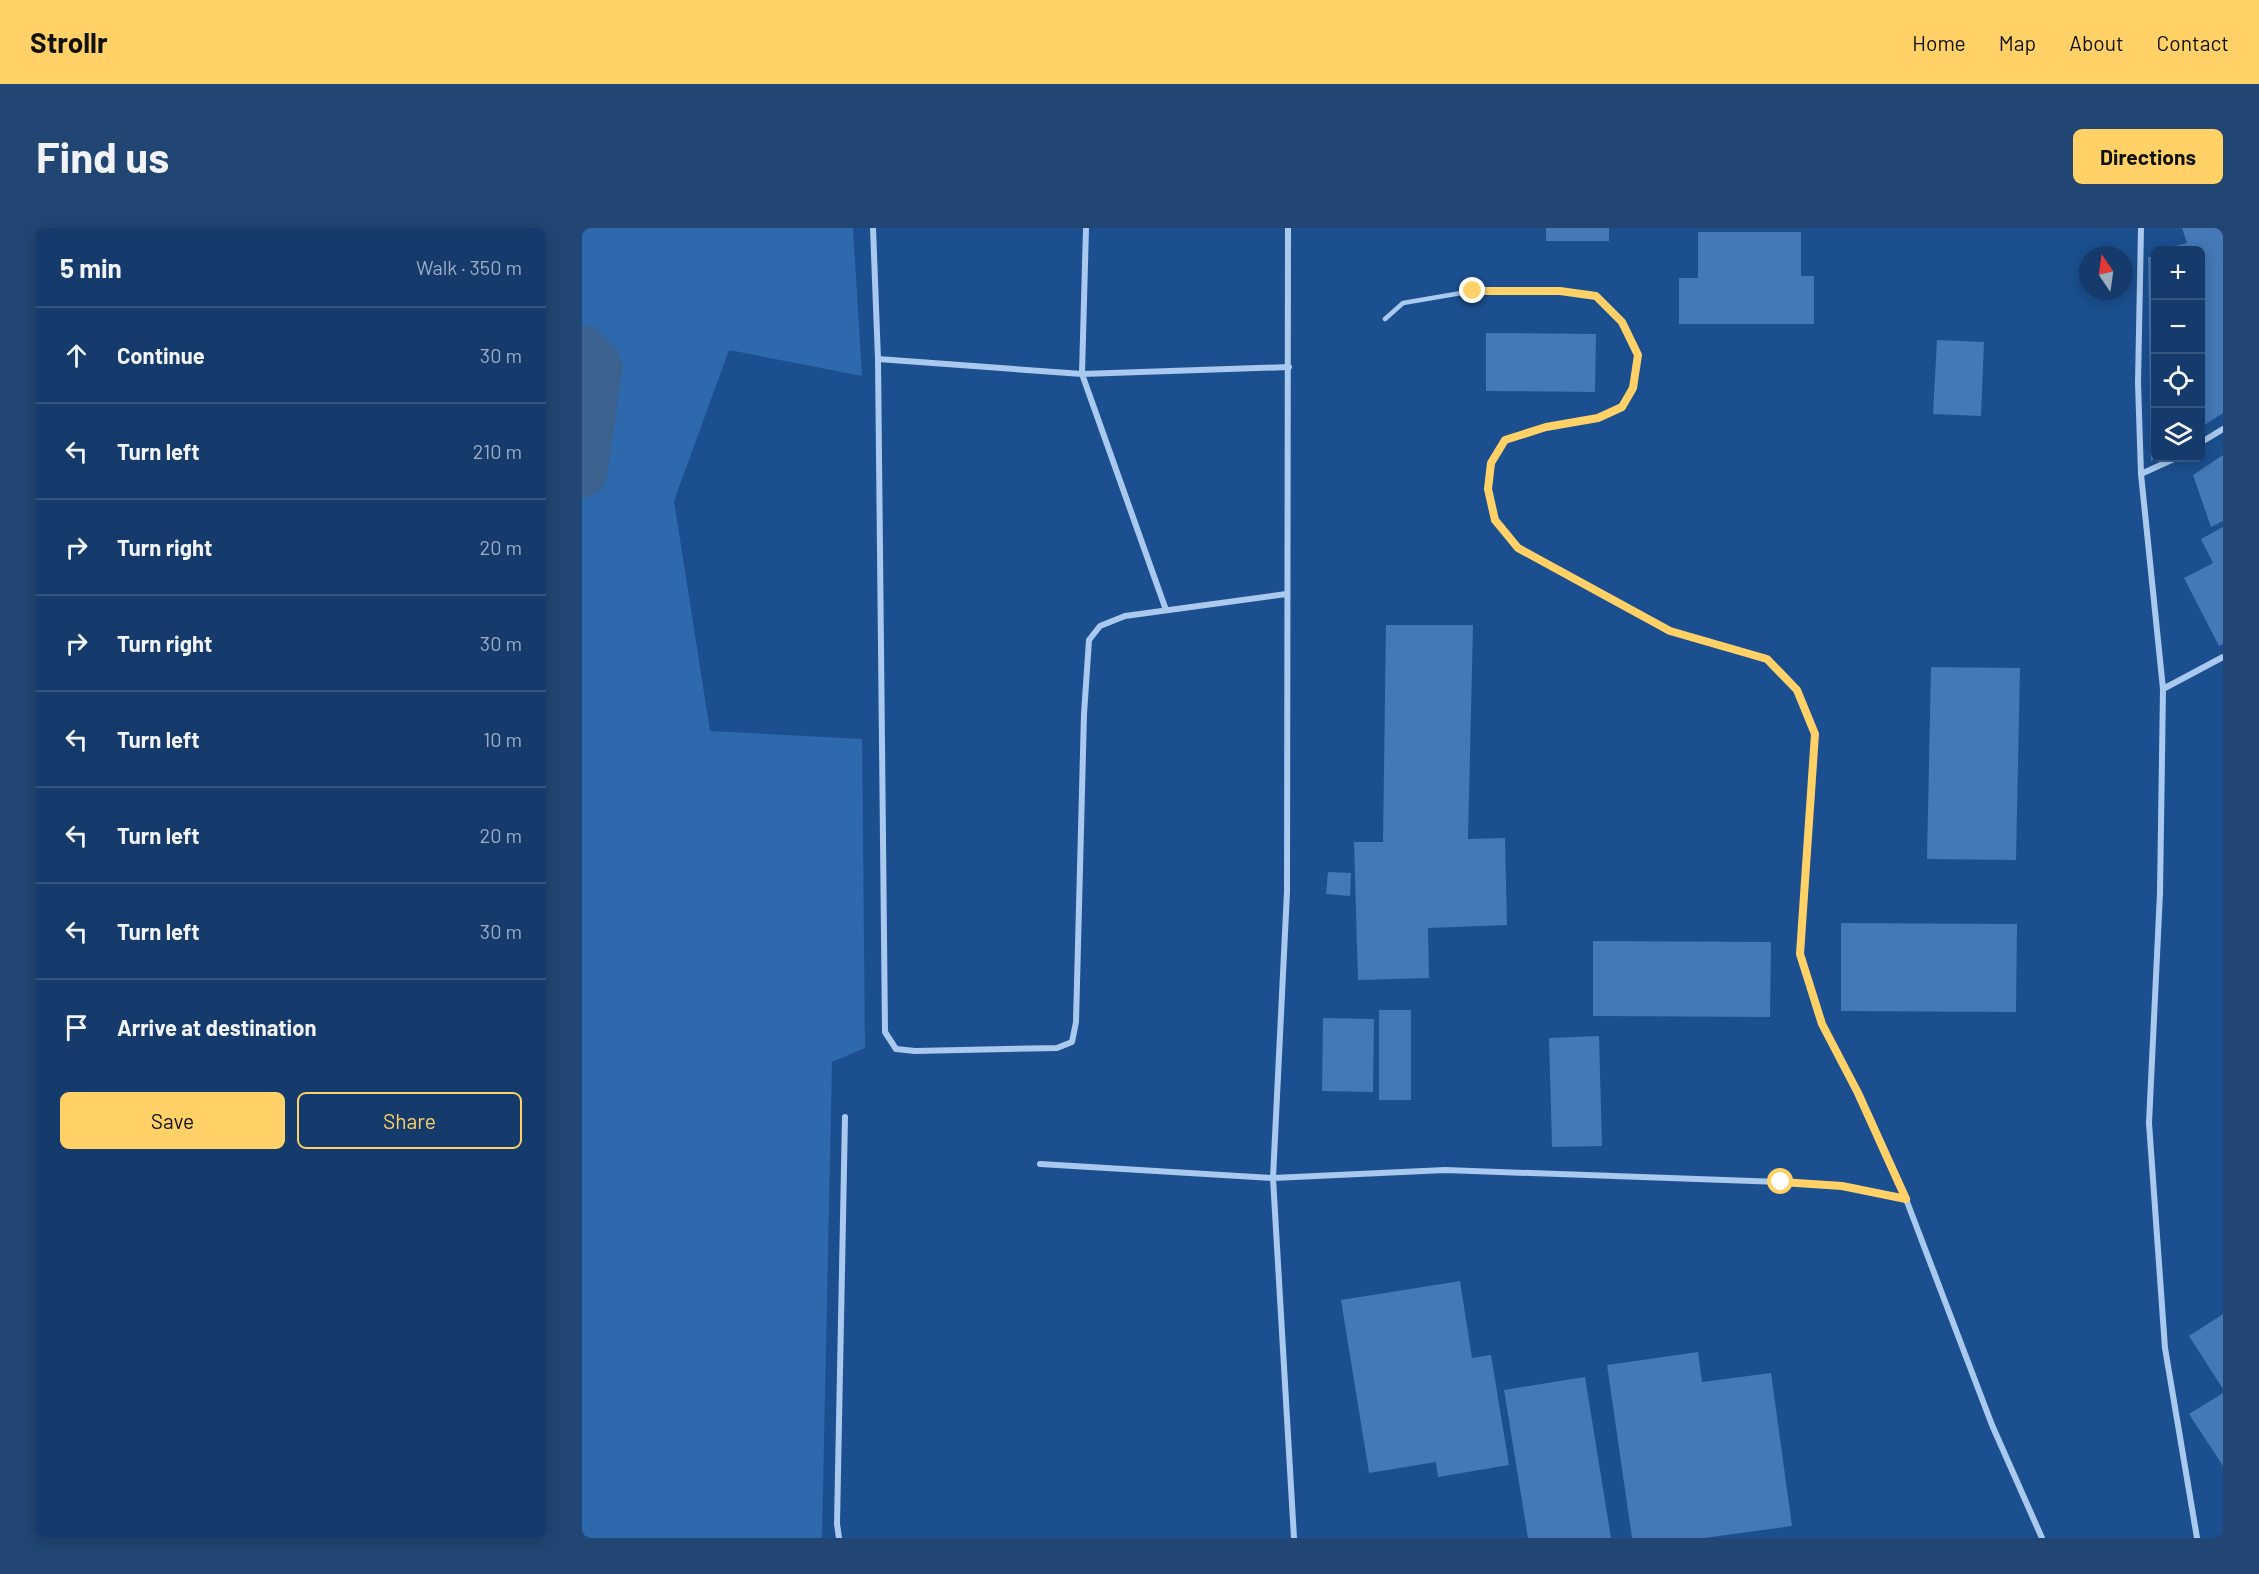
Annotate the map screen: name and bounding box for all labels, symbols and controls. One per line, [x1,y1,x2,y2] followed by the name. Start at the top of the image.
[30,25,108,59] text: Strollr
[1912,30,1966,55] text: Home
[1999,30,2036,55] text: Map
[2069,30,2124,55] text: About
[2157,30,2229,55] text: Contact
[2073,129,2223,184] button: Directions
[36,131,169,181] text: Find us
[2079,246,2133,300] north arrow
[2151,246,2205,462] map controls
[2151,246,2205,300] button: +
[60,252,122,283] text: 5 min
[416,255,522,279] text: Walk · 350 m
[1459,277,1485,303] route end
[2151,300,2205,354] button: −
[60,339,93,372] icon: ahead
[117,342,205,368] text: Continue
[480,343,522,367] text: 30 m
[2151,354,2205,408] button: locate
[2151,408,2205,462] button: layers
[60,435,93,468] icon: left
[117,438,200,464] text: Turn left
[473,439,522,463] text: 210 m
[60,531,93,564] icon: right
[117,534,212,560] text: Turn right
[479,535,522,559] text: 20 m
[60,627,93,660] icon: right
[117,630,212,656] text: Turn right
[480,631,522,655] text: 30 m
[60,723,93,756] icon: left
[117,726,200,752] text: Turn left
[483,727,522,751] text: 10 m
[60,819,93,852] icon: left
[117,822,200,848] text: Turn left
[479,823,522,847] text: 20 m
[60,915,93,948] icon: left
[117,918,200,944] text: Turn left
[480,919,522,943] text: 30 m
[60,1011,93,1044] icon: arrive
[117,1014,316,1040] text: Arrive at destination
[60,1092,285,1149] button: Save
[297,1092,522,1149] button: Share
[1767,1168,1793,1194] route start

